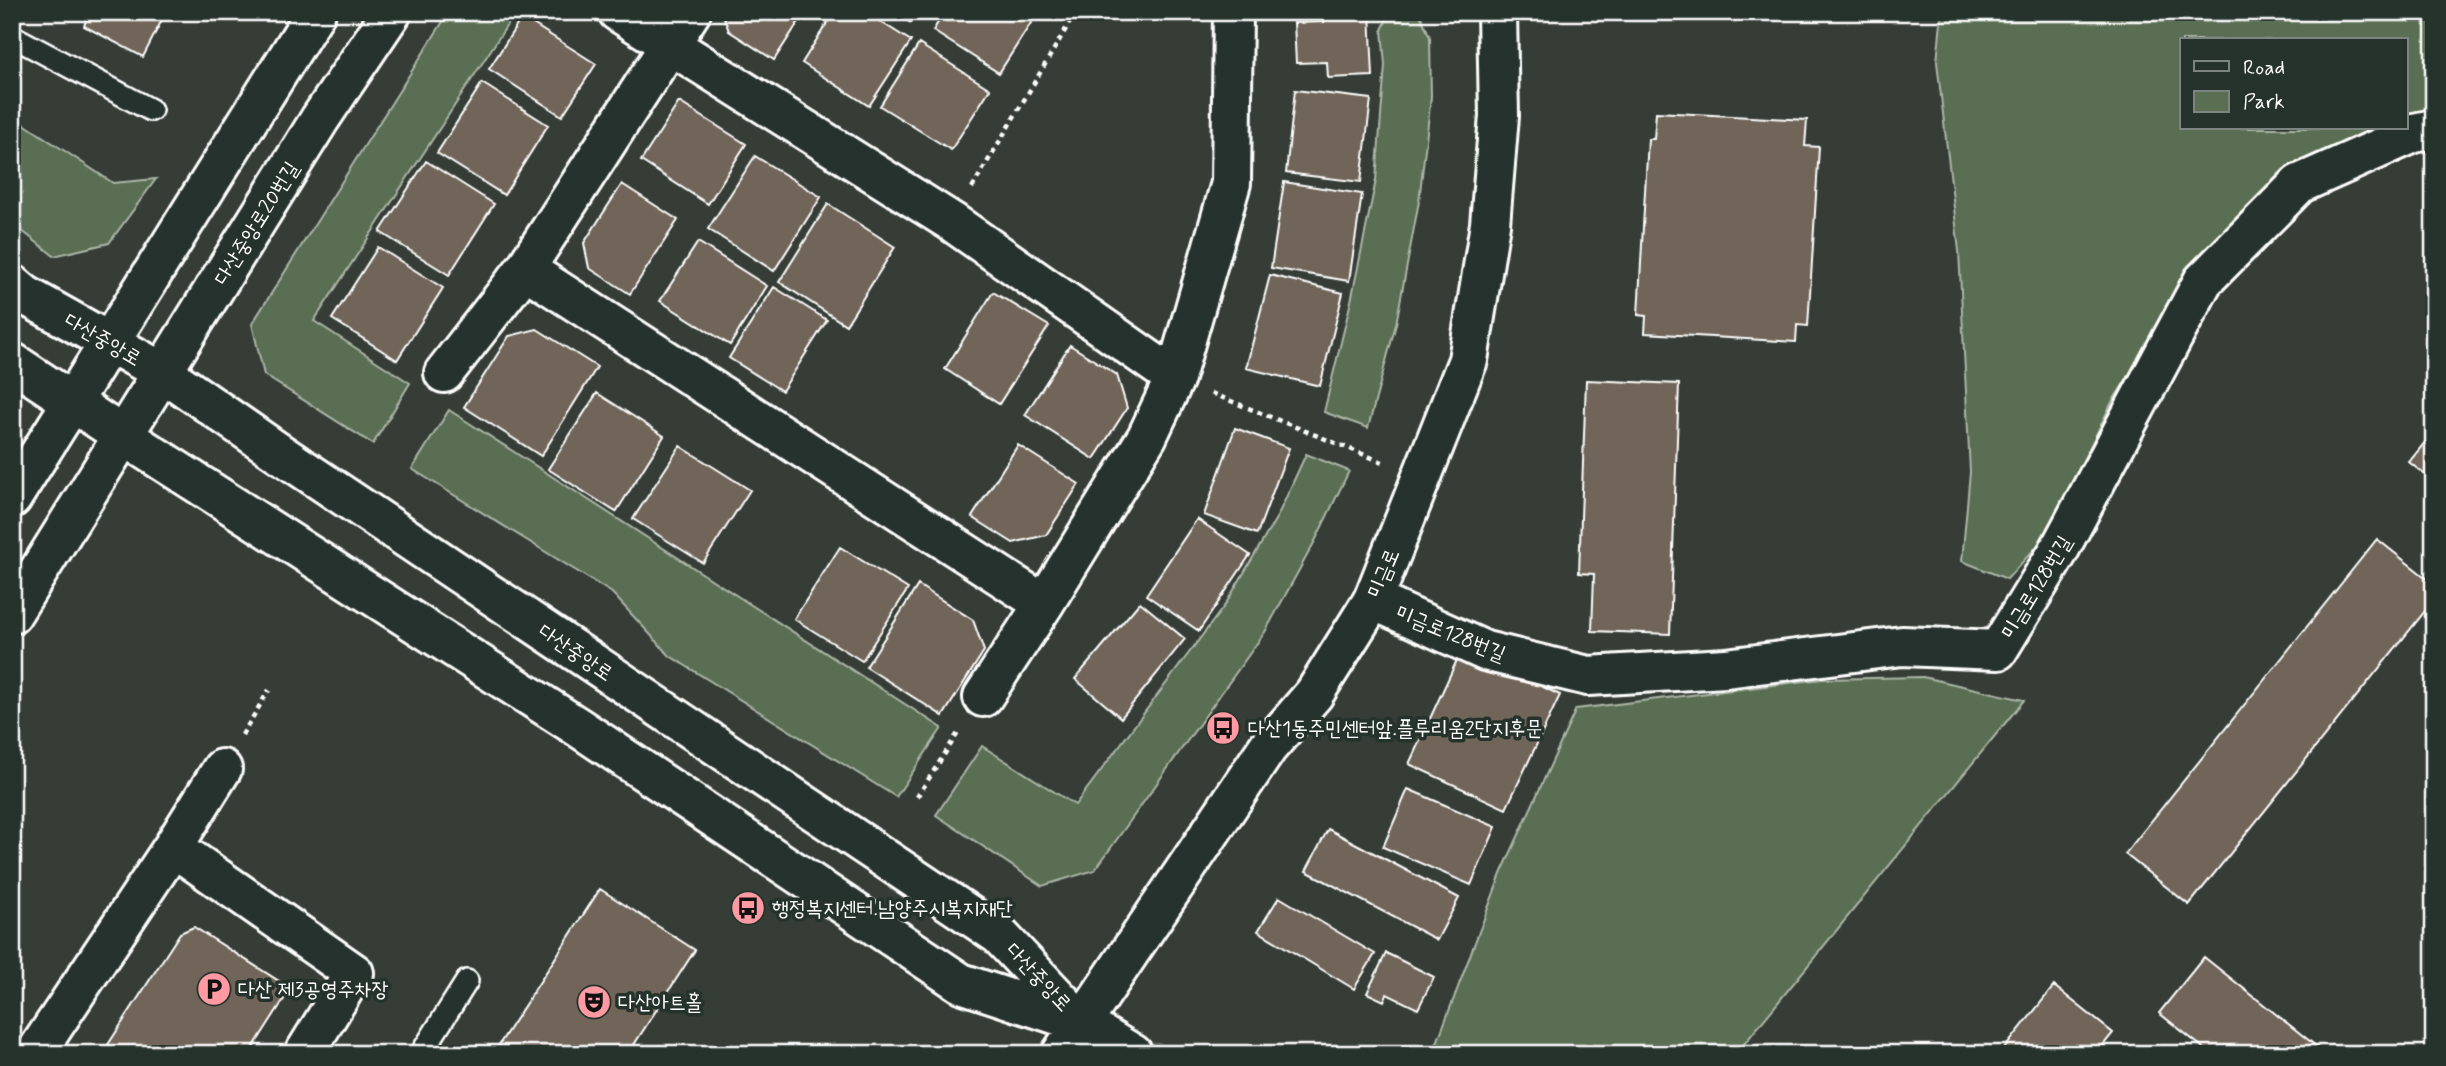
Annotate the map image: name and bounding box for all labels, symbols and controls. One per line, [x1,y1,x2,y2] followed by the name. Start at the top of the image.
[2180,38,2408,130] legend
[2243,54,2285,82] text: Road
[2243,88,2285,116] text: Park
[208,157,306,290] street label: 다산중앙로20번길
[59,307,146,373] street label: 다산중앙로
[1995,530,2079,644] street label: 미금로128번길
[1361,545,1407,602] street label: 미금로
[1392,599,1510,669] street label: 미금로128번길
[533,618,618,688] street label: 다산중앙로
[1204,709,1242,747] bus stop icon: 다산1동주민센터앞.플루리움2단지후문
[1248,715,1542,743] place label: 다산1동주민센터앞.플루리움2단지후문
[729,889,767,927] bus stop icon: 행정복지센터.남양주시복지재단
[772,895,1013,923] place label: 행정복지센터.남양주시복지재단
[999,937,1077,1018] street label: 다산중앙로
[195,970,233,1008] parking icon: 다산 제3공영주차장
[238,976,388,1004] place label: 다산 제3공영주차장
[575,983,613,1021] theatre icon: 다산아트홀
[618,989,703,1017] place label: 다산아트홀

